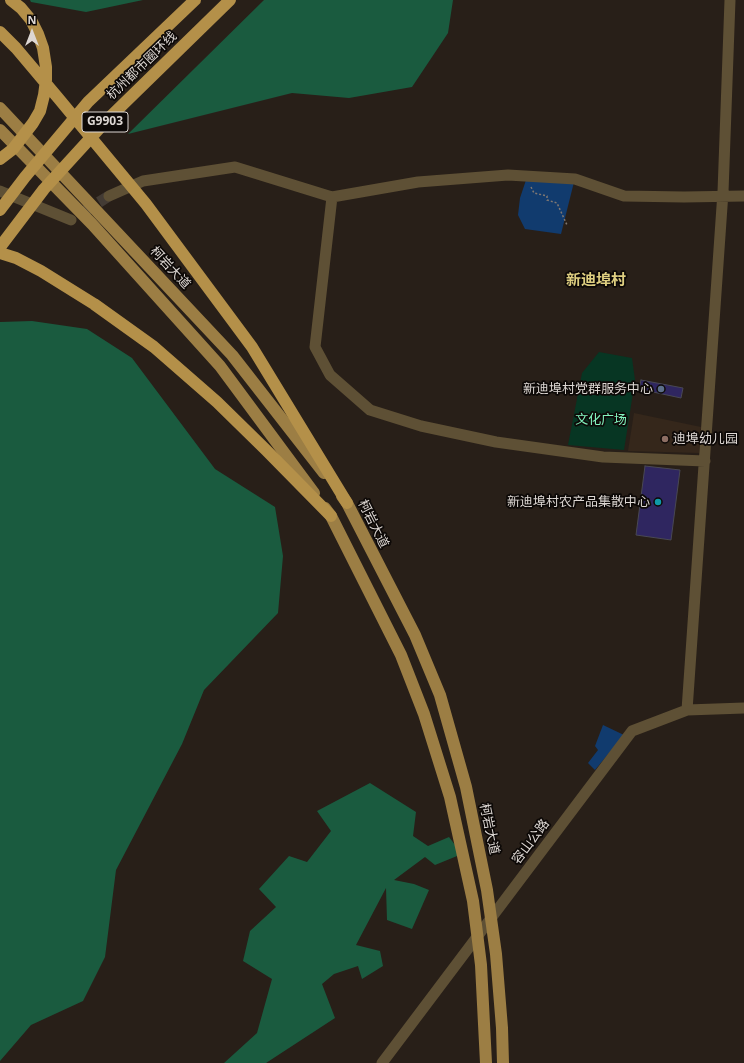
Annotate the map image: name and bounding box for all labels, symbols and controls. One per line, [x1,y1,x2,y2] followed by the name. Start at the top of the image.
[12,12,52,52] north arrow
[28,12,36,27] text: N
[104,29,180,103] street label: 杭州都市圈环线
[82,112,128,132] road number: G9903
[147,244,193,292] street label: 柯岩大道
[566,272,626,290] district label: 新迪埠村
[523,381,653,397] place label: 新迪埠村党群服务中心
[656,384,666,394] marker: 新迪埠村党群服务中心
[575,412,627,428] park label: 文化广场
[673,431,738,447] place label: 迪埠幼儿园
[660,434,670,444] marker: 迪埠幼儿园
[507,494,650,510] place label: 新迪埠村农产品集散中心
[354,497,392,551] street label: 柯岩大道
[653,497,663,507] marker: 新迪埠村农产品集散中心
[476,802,502,856] street label: 柯岩大道
[509,817,553,867] street label: 容山公路

